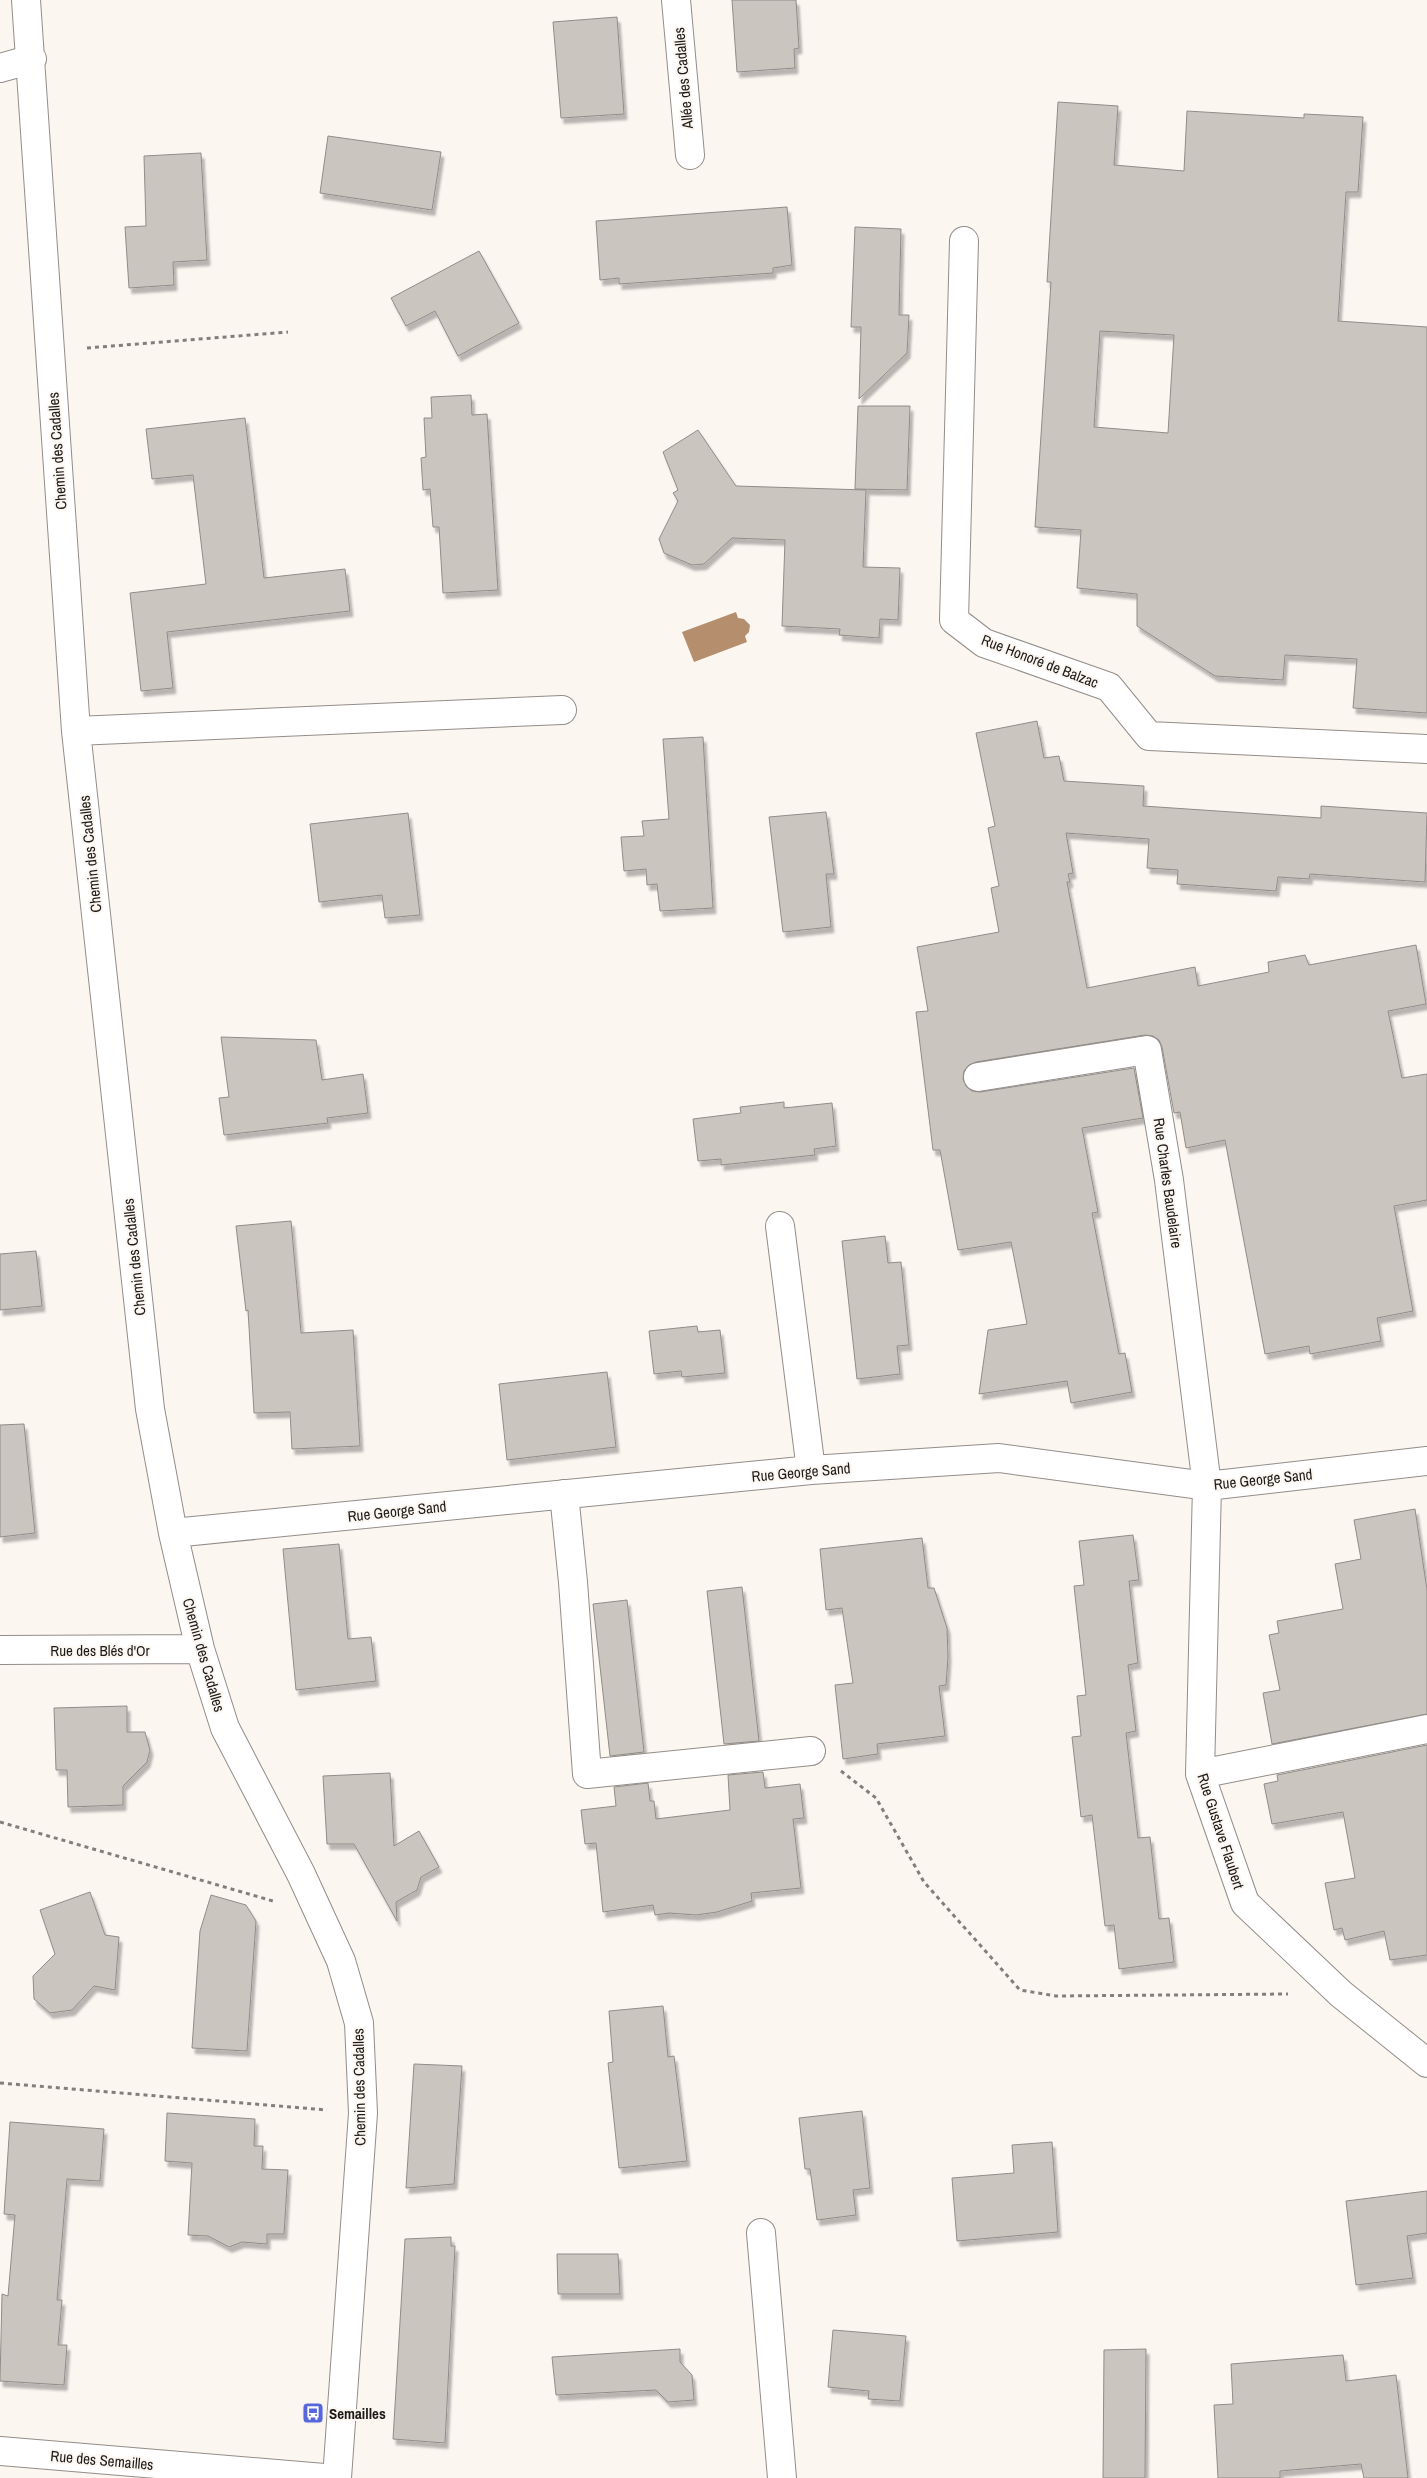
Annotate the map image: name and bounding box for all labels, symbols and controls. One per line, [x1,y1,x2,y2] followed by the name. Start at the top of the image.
[668,26,698,131] street label: Allée des Cadalles
[42,392,72,510] street label: Chemin des Cadalles
[978,629,1102,693] street label: Rue Honoré de Balzac
[73,794,107,914] street label: Chemin des Cadalles
[1148,1117,1188,1250] street label: Rue Charles Baudelaire
[117,1197,151,1317] street label: Chemin des Cadalles
[751,1457,851,1487] street label: Rue George Sand
[1213,1463,1313,1495] street label: Rue George Sand
[347,1495,447,1527] street label: Rue George Sand
[178,1596,230,1714] street label: Chemin des Cadalles
[50,1640,150,1661] street label: Rue des Blés d'Or
[1192,1771,1250,1892] street label: Rue Gustave Flaubert
[347,2028,371,2146] street label: Chemin des Cadalles
[301,2401,325,2425] bus stop icon: Semailles
[329,2403,386,2424] place label: Semailles
[50,2445,154,2475] street label: Rue des Semailles

